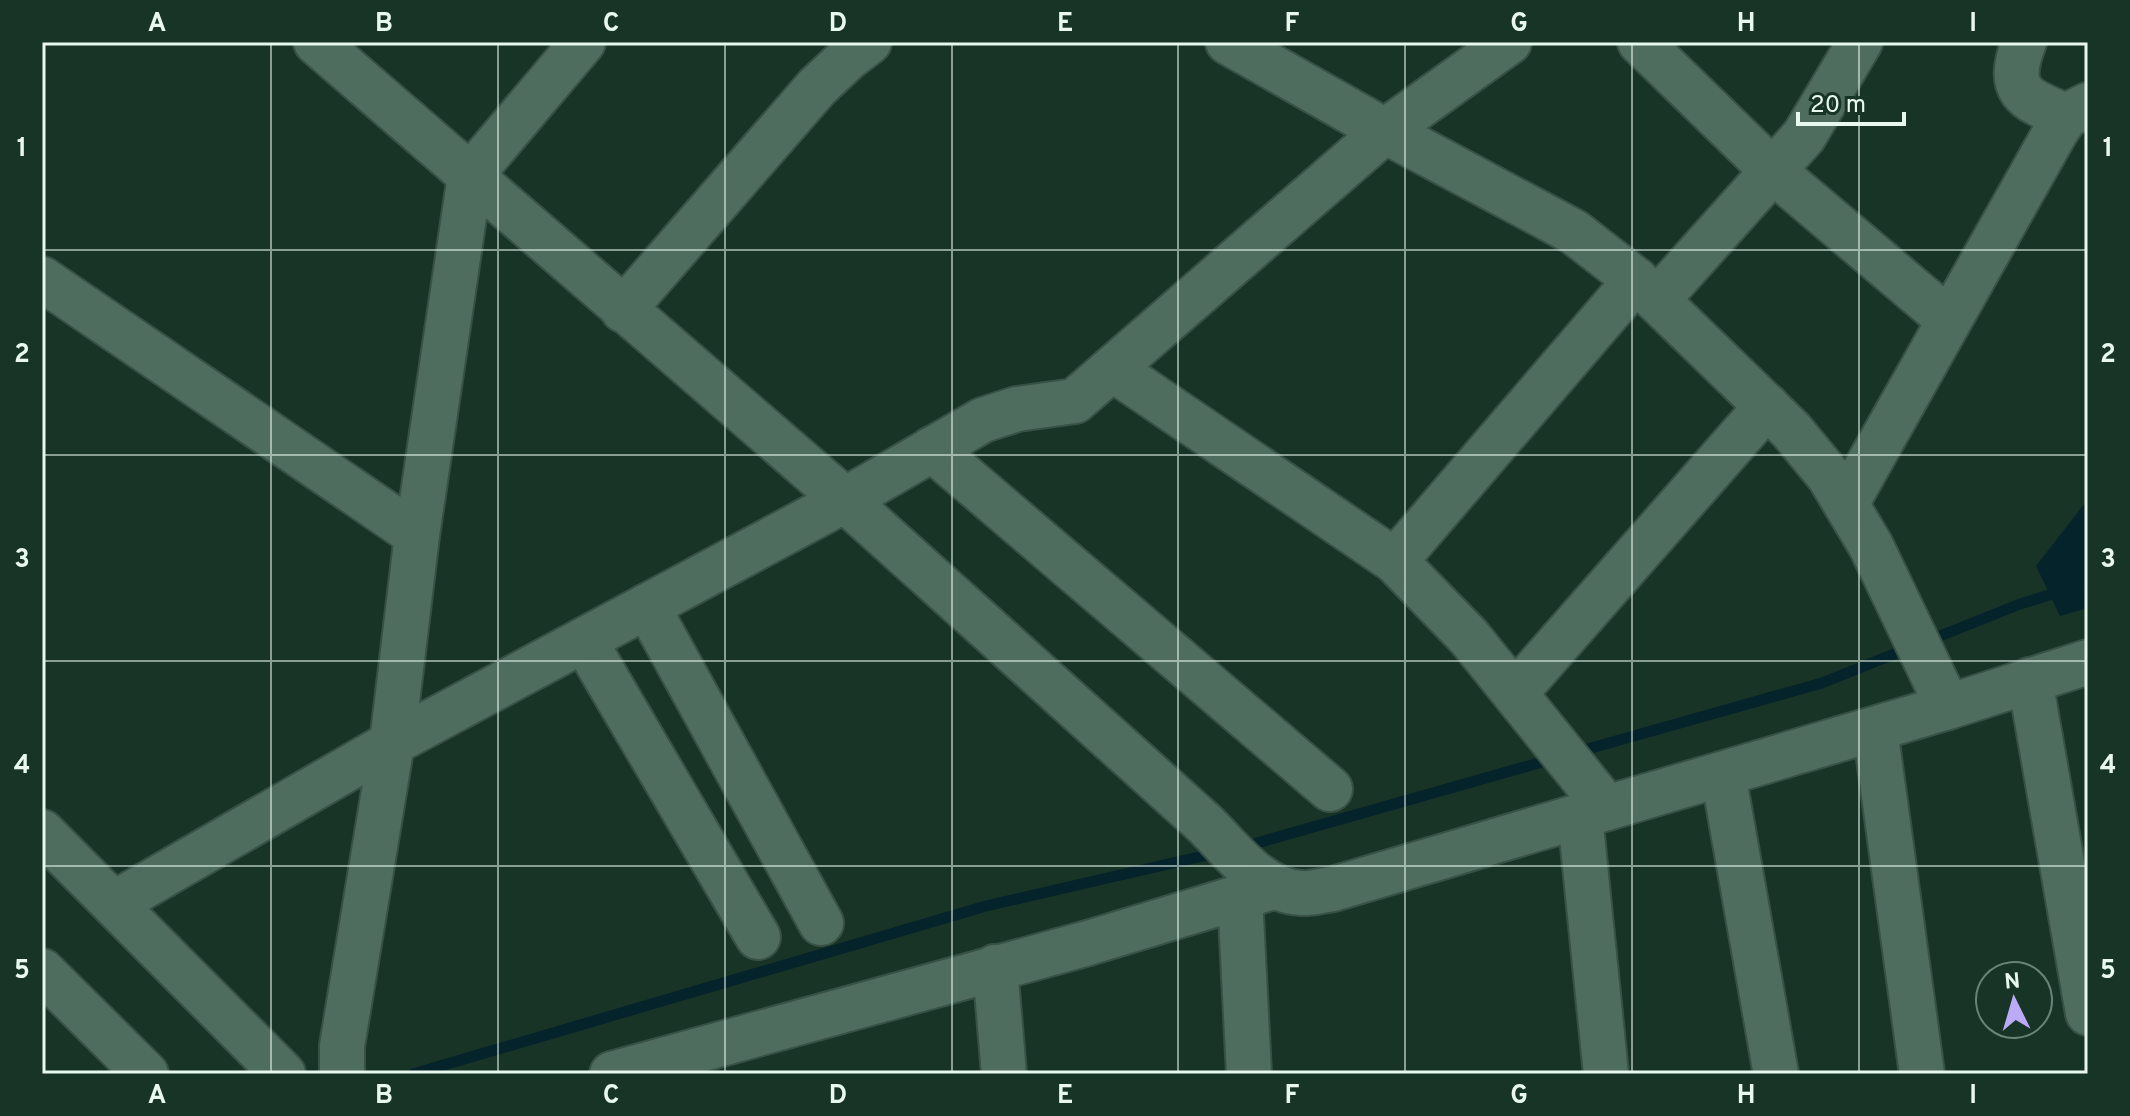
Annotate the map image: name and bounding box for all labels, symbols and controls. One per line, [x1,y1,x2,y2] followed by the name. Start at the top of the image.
[148,8,166,41] text: A
[375,8,393,41] text: B
[603,8,619,41] text: C
[829,8,847,41] text: D
[1057,8,1073,41] text: E
[1285,8,1300,41] text: F
[1510,8,1528,41] text: G
[1737,8,1755,41] text: H
[1969,8,1977,41] text: I
[1798,76,1904,126] scale bar
[1810,91,1866,121] text: 20 m
[17,133,27,166] text: 1
[2103,133,2113,166] text: 1
[14,339,30,372] text: 2
[2100,339,2116,372] text: 2
[14,544,30,577] text: 3
[2100,544,2116,577] text: 3
[14,750,30,783] text: 4
[2100,750,2116,783] text: 4
[14,955,30,988] text: 5
[2100,955,2116,988] text: 5
[1974,960,2054,1040] north arrow
[2003,968,2022,997] text: N
[148,1080,166,1113] text: A
[375,1080,393,1113] text: B
[603,1080,619,1113] text: C
[829,1080,847,1113] text: D
[1057,1080,1073,1113] text: E
[1285,1080,1300,1113] text: F
[1510,1080,1528,1113] text: G
[1737,1080,1755,1113] text: H
[1969,1080,1977,1113] text: I

